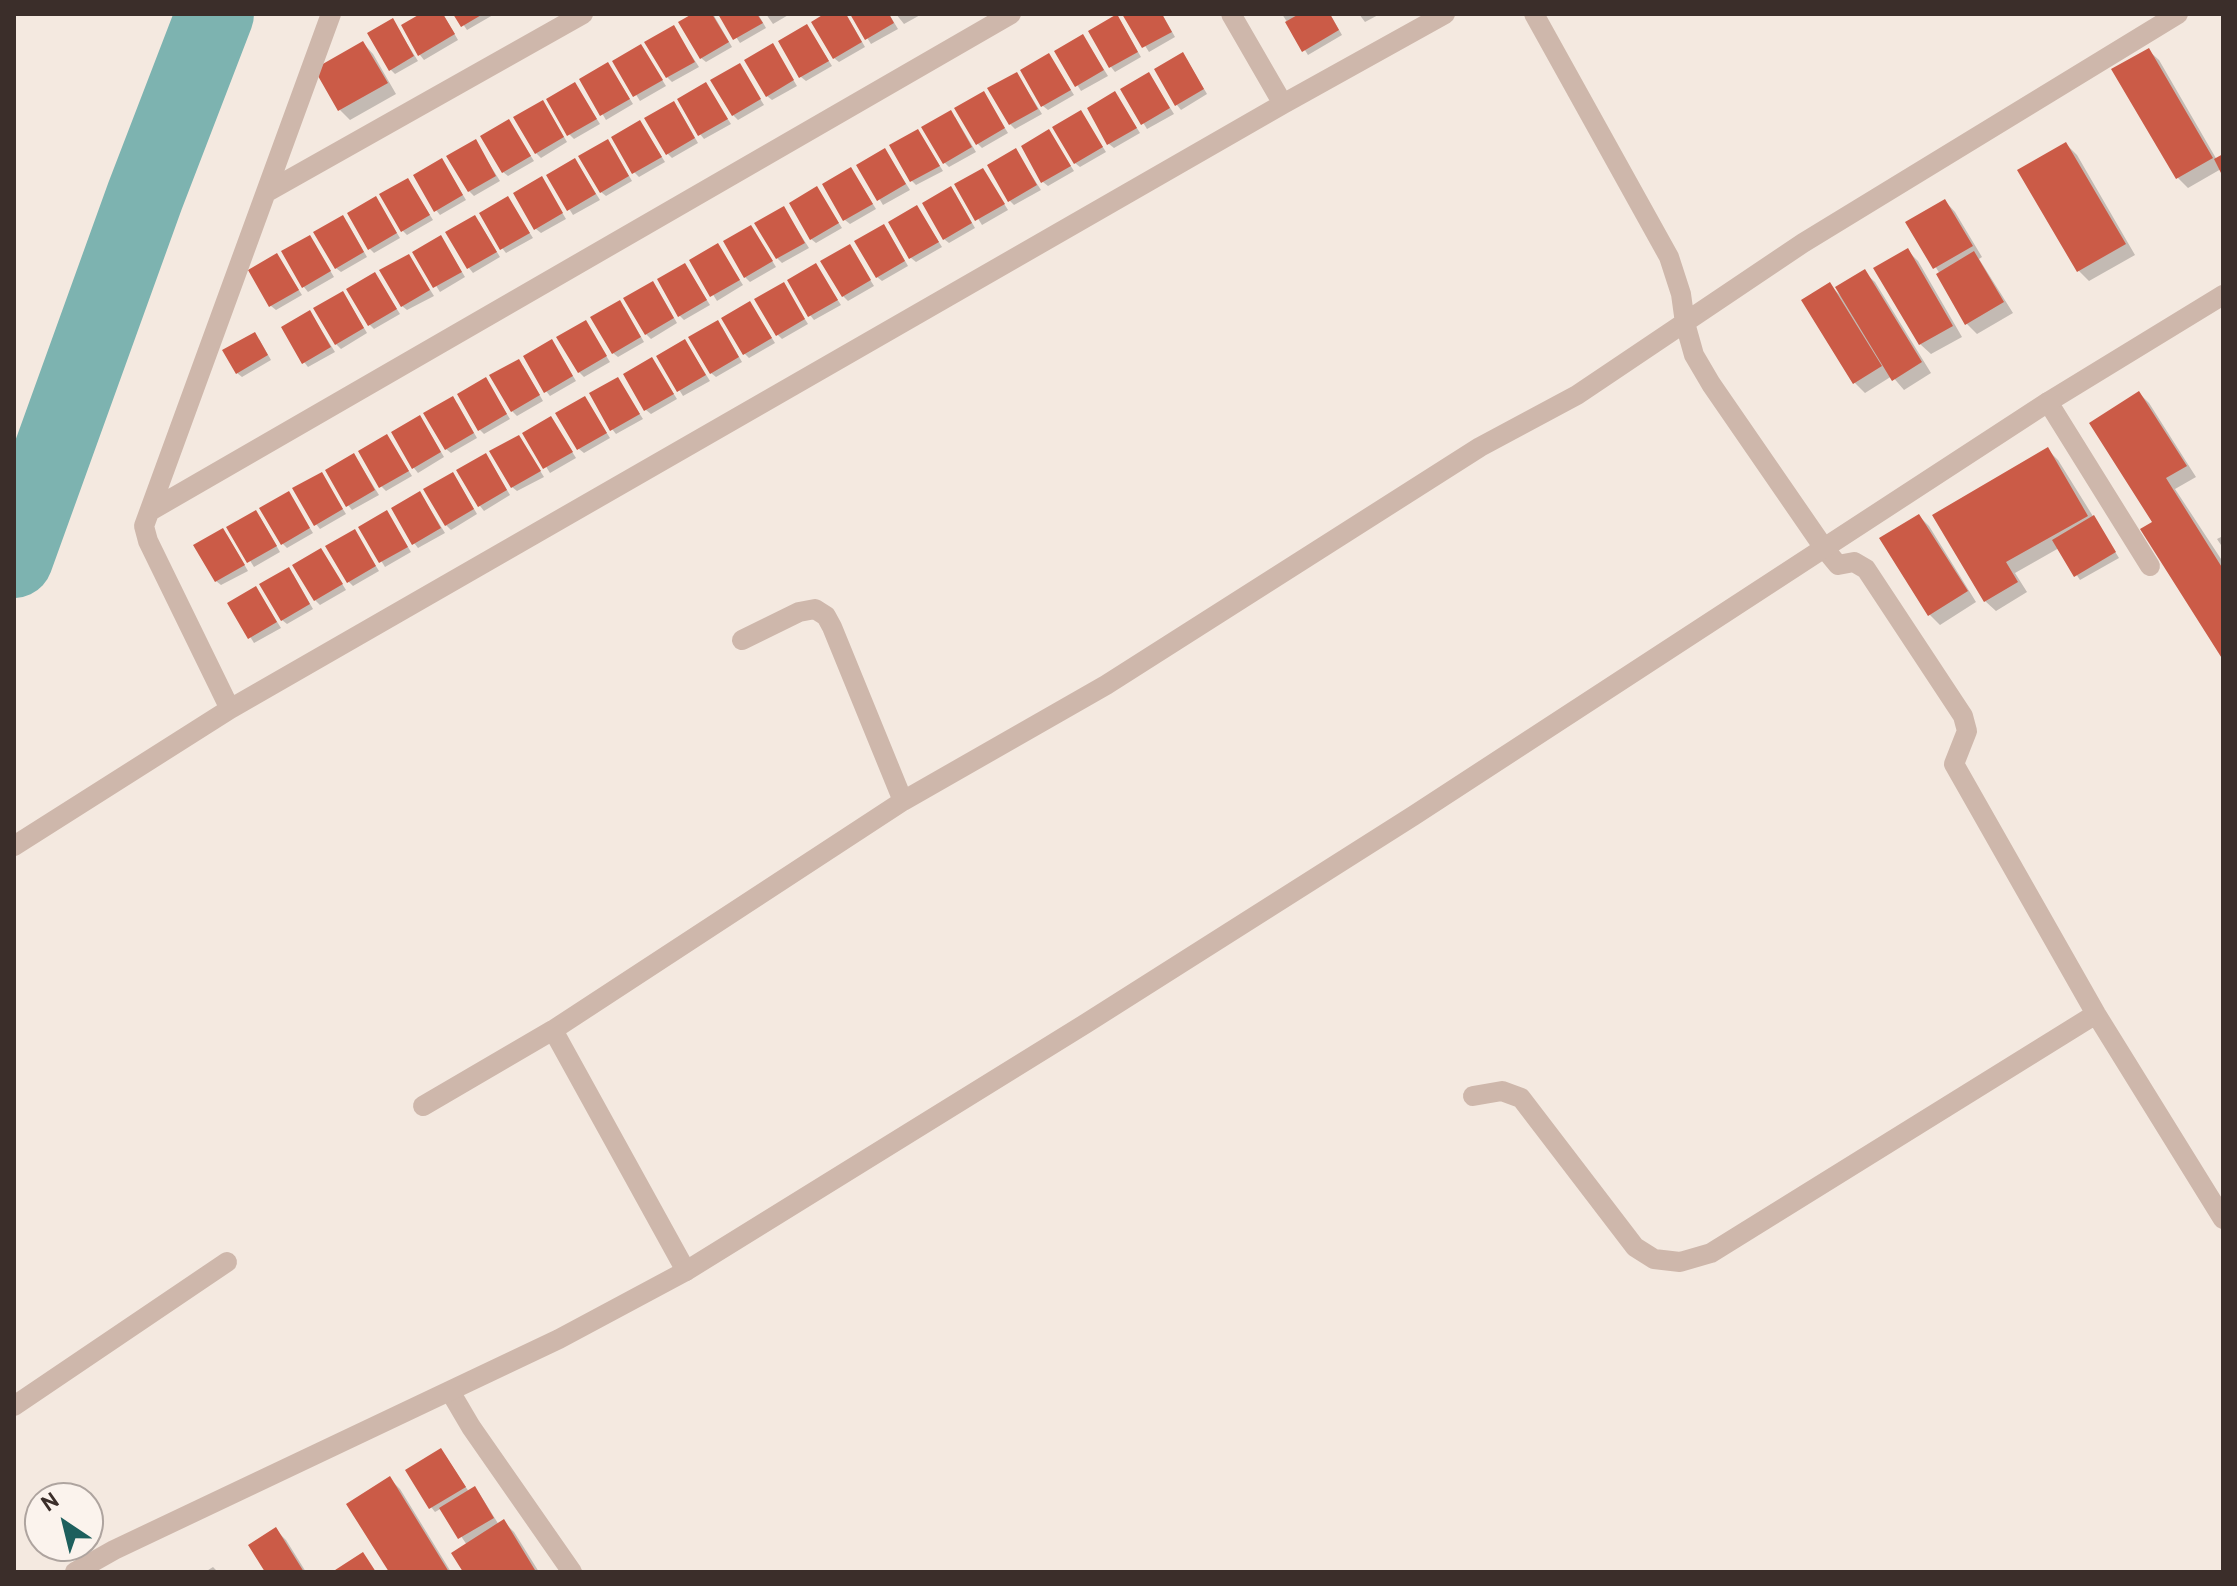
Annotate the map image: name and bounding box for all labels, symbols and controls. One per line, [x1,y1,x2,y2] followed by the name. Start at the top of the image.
[24,1482,104,1562] north arrow
[37,1488,65,1519] text: N

